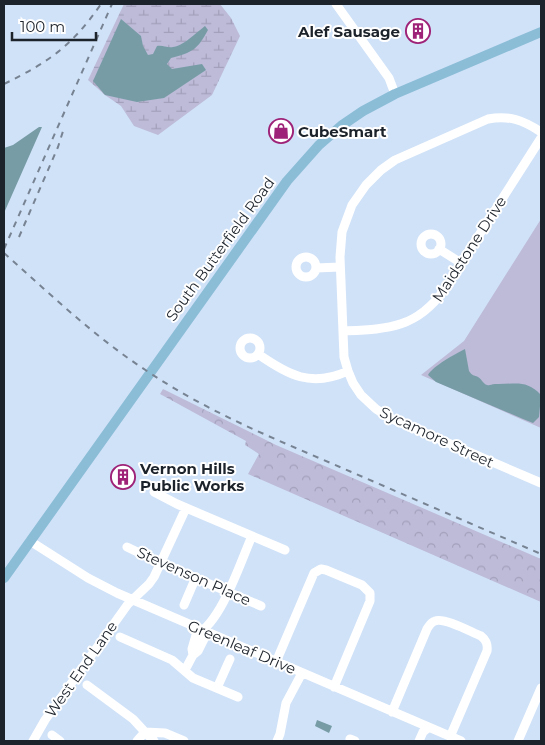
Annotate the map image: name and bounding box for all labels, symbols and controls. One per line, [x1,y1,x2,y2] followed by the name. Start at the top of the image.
[12,10,96,42] scale bar
[20,17,65,36] text: 100 m
[405,18,431,44] building icon: Alef Sausage
[297,22,400,41] place label: Alef Sausage
[268,118,294,144] shop icon: CubeSmart
[298,122,387,141] place label: CubeSmart
[162,174,278,324] street label: South Butterfield Road
[428,193,510,305] street label: Maidstone Drive
[377,402,497,472] street label: Sycamore Street
[139,459,244,495] place label: Vernon Hills Public Works
[110,464,136,490] building icon: Vernon Hills Public Works
[134,542,254,610] street label: Stevenson Place
[185,616,299,678] street label: Greenleaf Drive
[41,617,121,721] street label: West End Lane

